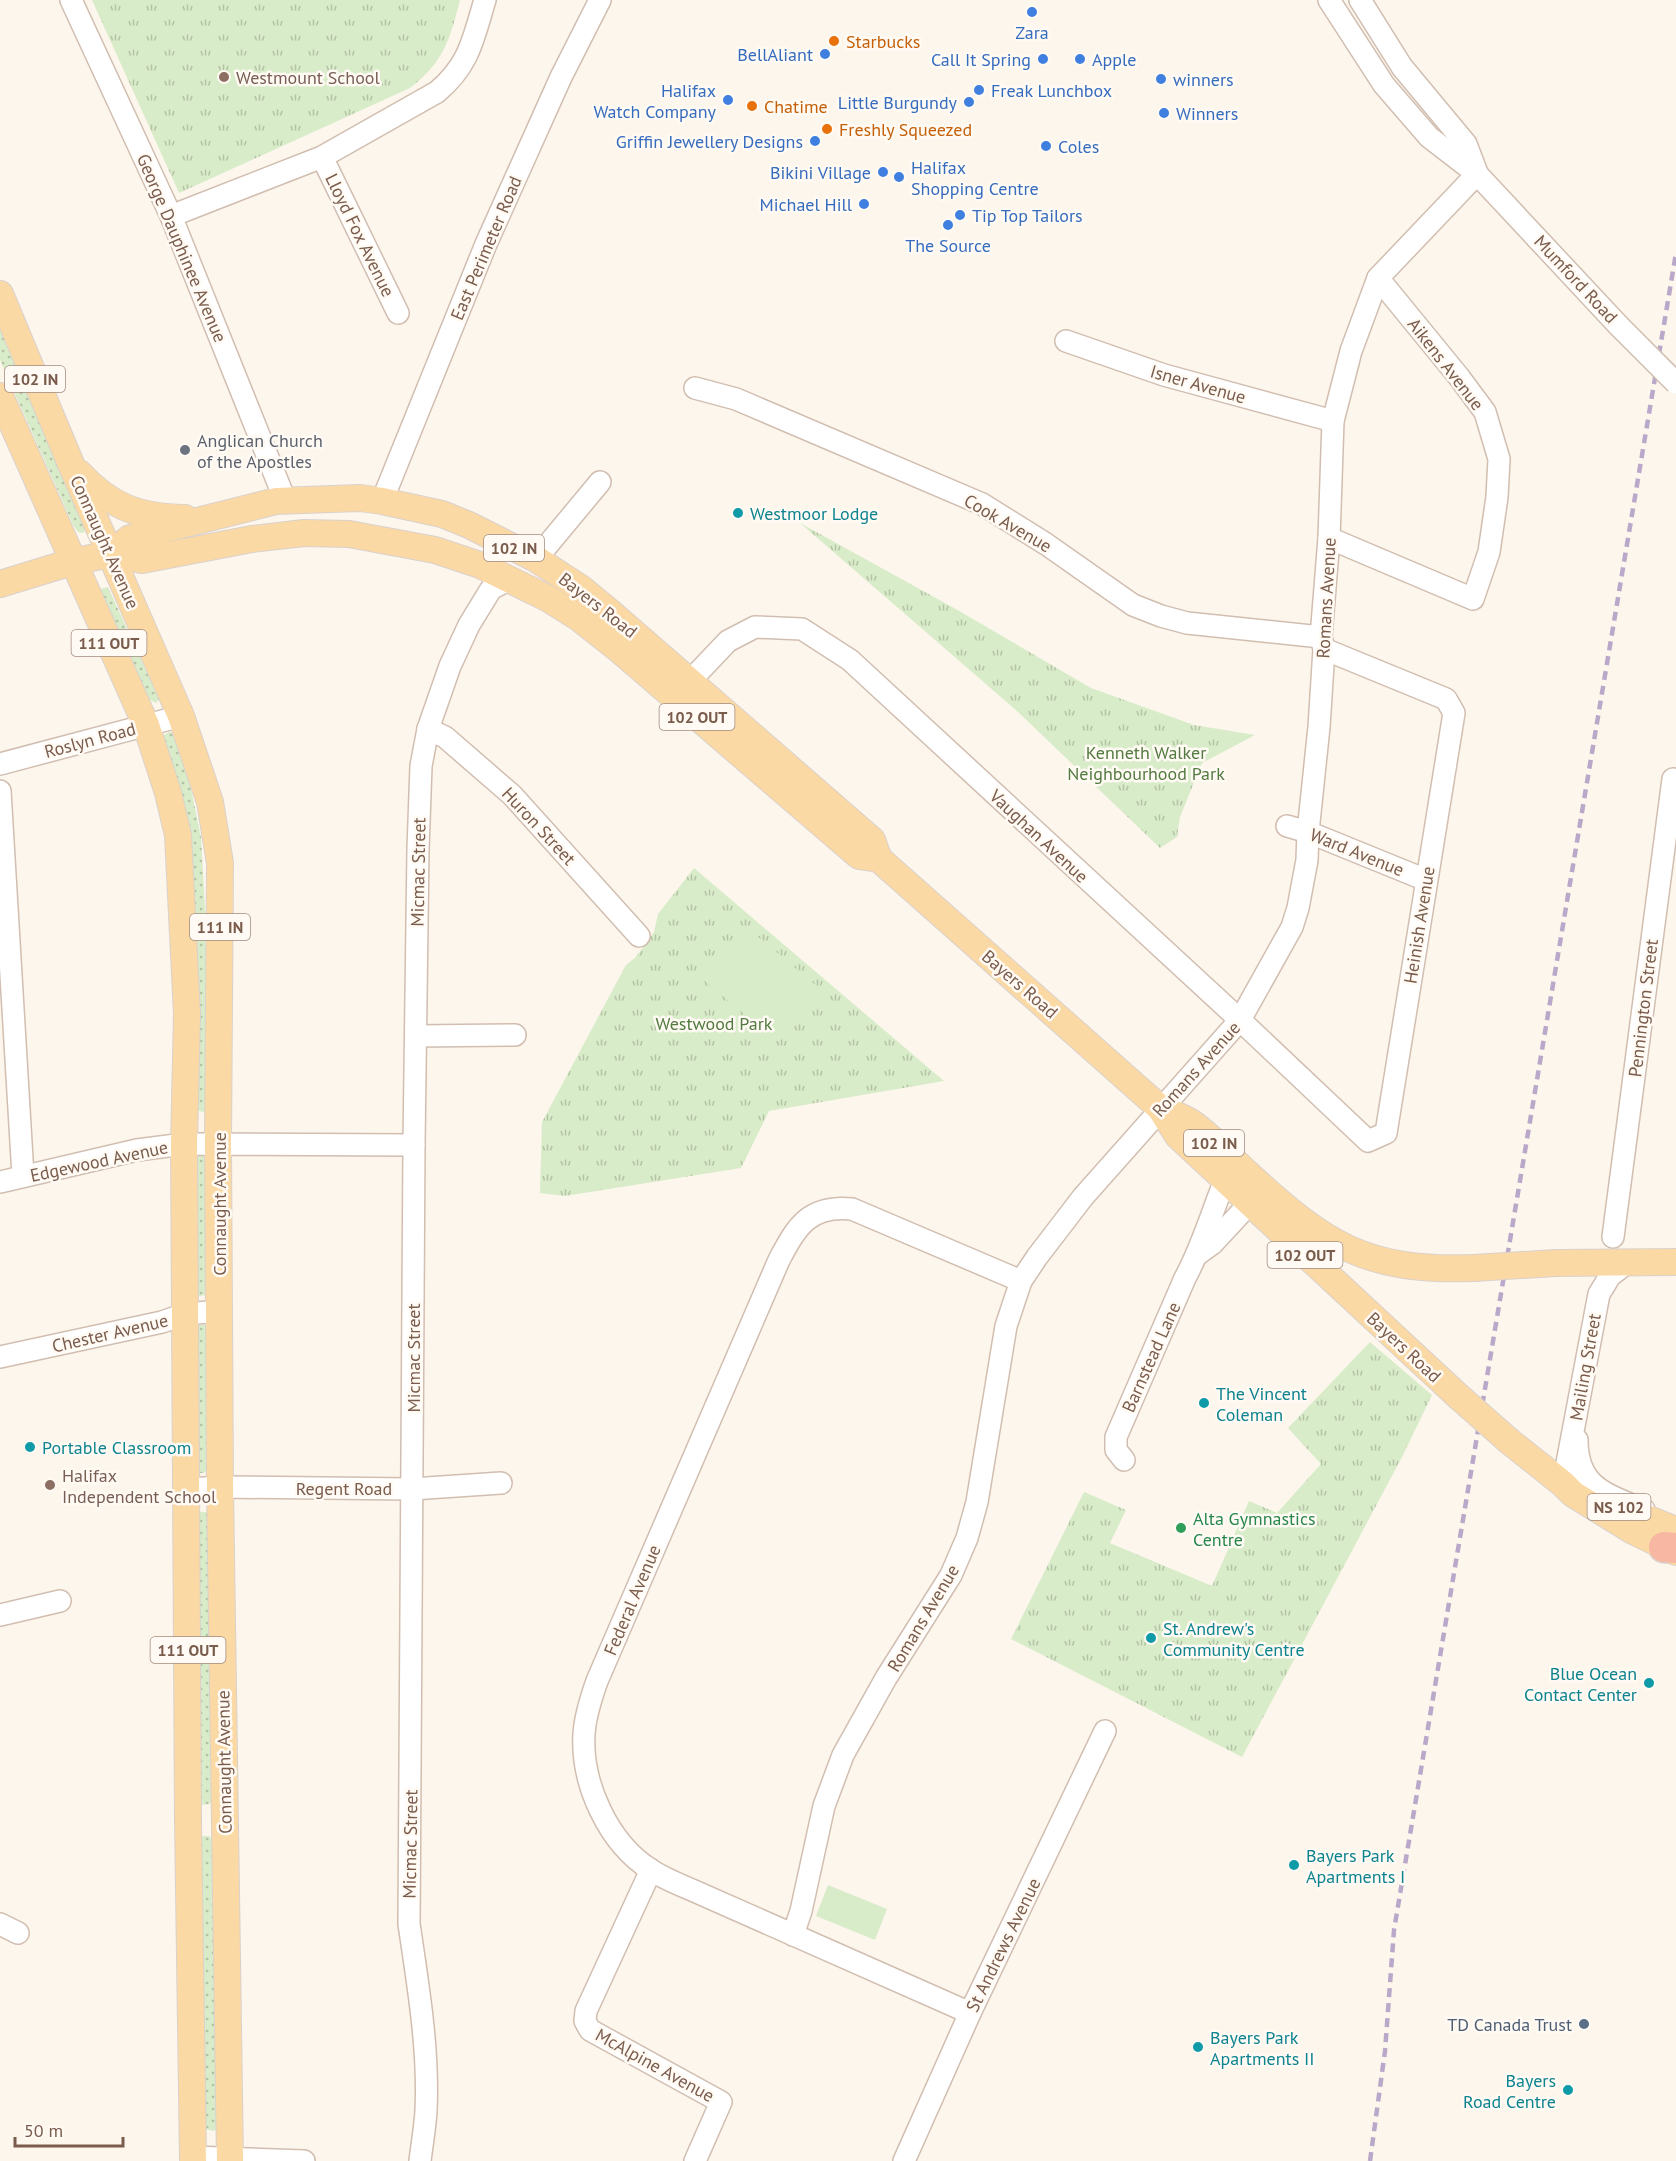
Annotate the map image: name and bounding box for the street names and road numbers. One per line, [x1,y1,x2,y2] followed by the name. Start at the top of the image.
[132,150,232,346] street label: George Dauphinee Avenue
[320,169,400,301] street label: Lloyd Fox Avenue
[445,172,527,324] street label: East Perimeter Road
[1529,230,1623,328] street label: Mumford Road
[1403,313,1489,415] street label: Aikens Avenue
[1148,359,1248,409] street label: Isner Avenue
[5,366,65,392] road number: 102 IN
[65,472,145,612] street label: Connaught Avenue
[960,489,1056,557] street label: Cook Avenue
[484,535,544,561] road number: 102 IN
[1311,537,1341,659] street label: Romans Avenue
[554,567,642,643] street label: Bayers Road
[72,630,146,656] road number: 111 OUT
[660,704,734,730] road number: 102 OUT
[42,717,138,763] street label: Roslyn Road
[497,782,581,870] street label: Huron Street
[984,784,1093,888] street label: Vaughan Avenue
[406,817,430,927] street label: Micmac Street
[1307,823,1407,881] street label: Ward Avenue
[1398,865,1440,985] street label: Heinish Avenue
[190,914,250,940] road number: 111 IN
[1623,938,1663,1078] street label: Pennington Street
[977,945,1063,1023] street label: Bayers Road
[1147,1016,1245,1122] street label: Romans Avenue
[1184,1130,1244,1156] road number: 102 IN
[208,1132,231,1276] street label: Connaught Avenue
[28,1135,170,1187] street label: Edgewood Avenue
[1268,1242,1342,1268] road number: 102 OUT
[1116,1298,1186,1416] street label: Barnstead Lane
[402,1303,425,1413] street label: Micmac Street
[1362,1307,1446,1387] street label: Bayers Road
[50,1308,170,1358] street label: Chester Avenue
[1564,1312,1606,1422] street label: Mailing Street
[296,1477,392,1500] street label: Regent Road
[1588,1494,1650,1520] road number: NS 102
[598,1541,666,1659] street label: Federal Avenue
[882,1560,964,1676] street label: Romans Avenue
[150,1637,225,1663] road number: 111 OUT
[211,1690,237,1834] street label: Connaught Avenue
[398,1789,422,1899] street label: Micmac Street
[961,1874,1045,2016] street label: St Andrews Avenue
[592,2023,718,2107] street label: McAlpine Avenue

